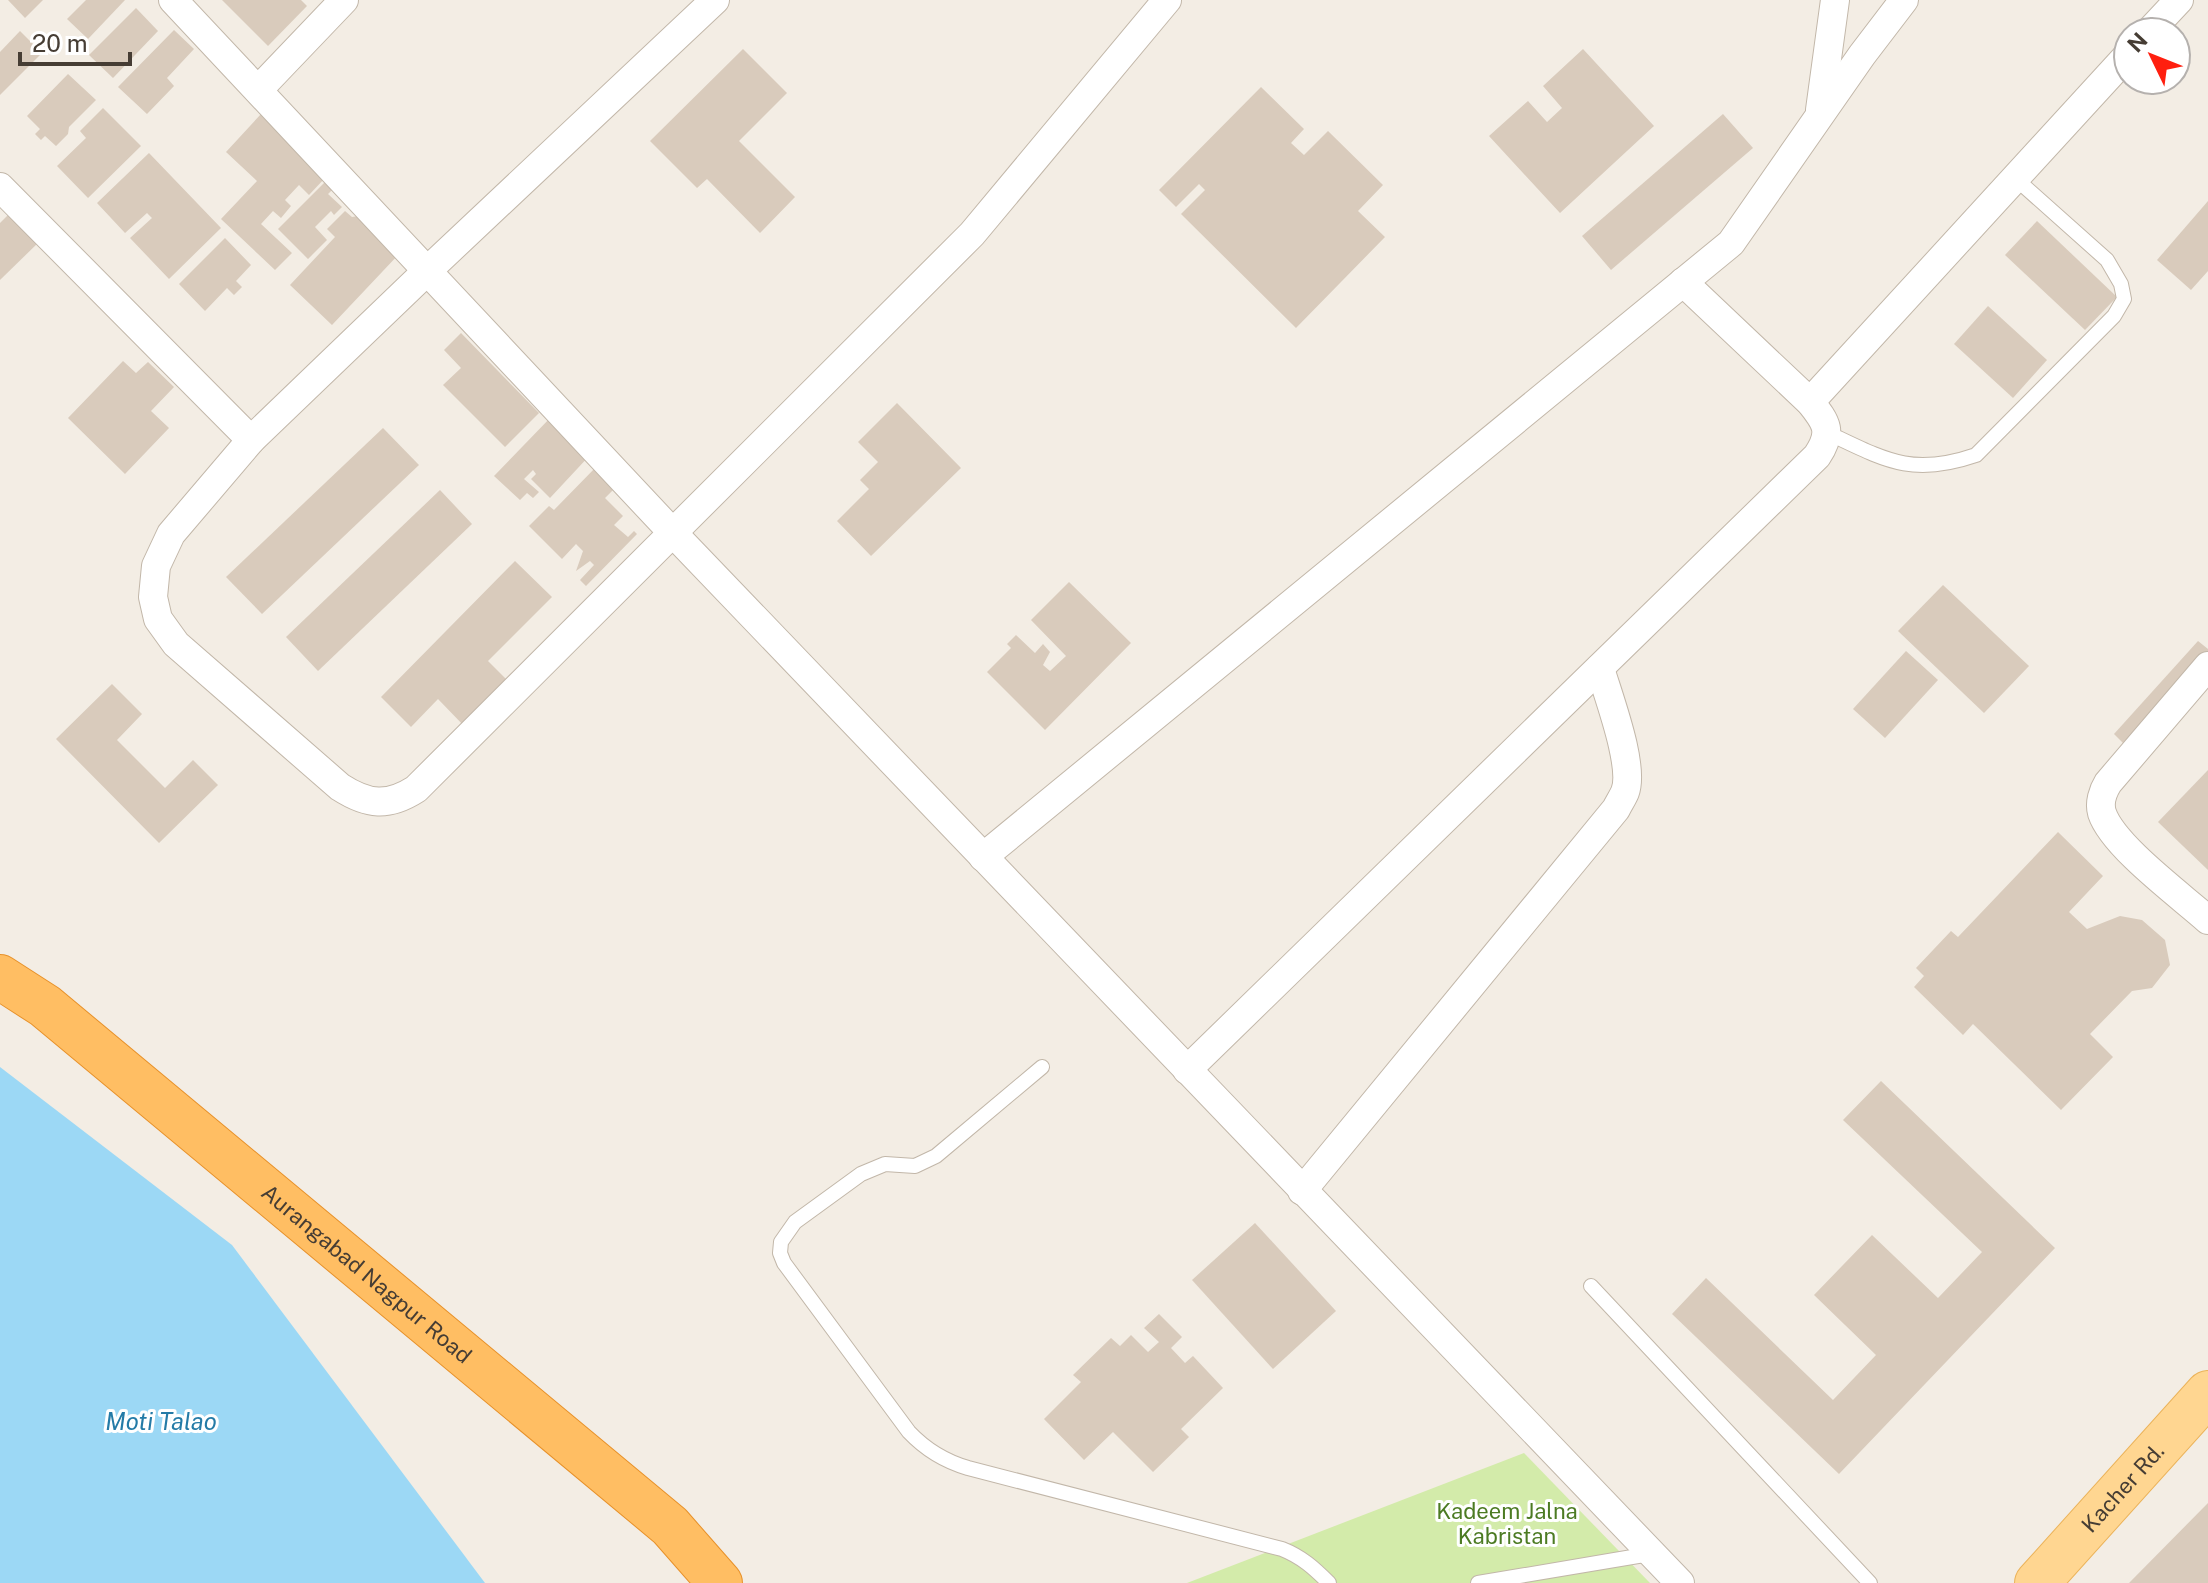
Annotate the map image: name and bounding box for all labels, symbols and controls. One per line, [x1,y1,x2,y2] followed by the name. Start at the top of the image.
[20,16,130,66] scale bar
[2112,16,2192,96] north arrow
[2122,27,2153,58] text: N
[32,29,88,57] text: 20 m
[256,1179,477,1368] street label: Aurangabad Nagpur Road
[105,1407,217,1435] water label: Moti Talao
[2076,1438,2169,1538] street label: Kacher Rd.
[1436,1498,1578,1549] park label: Kadeem Jalna Kabristan

